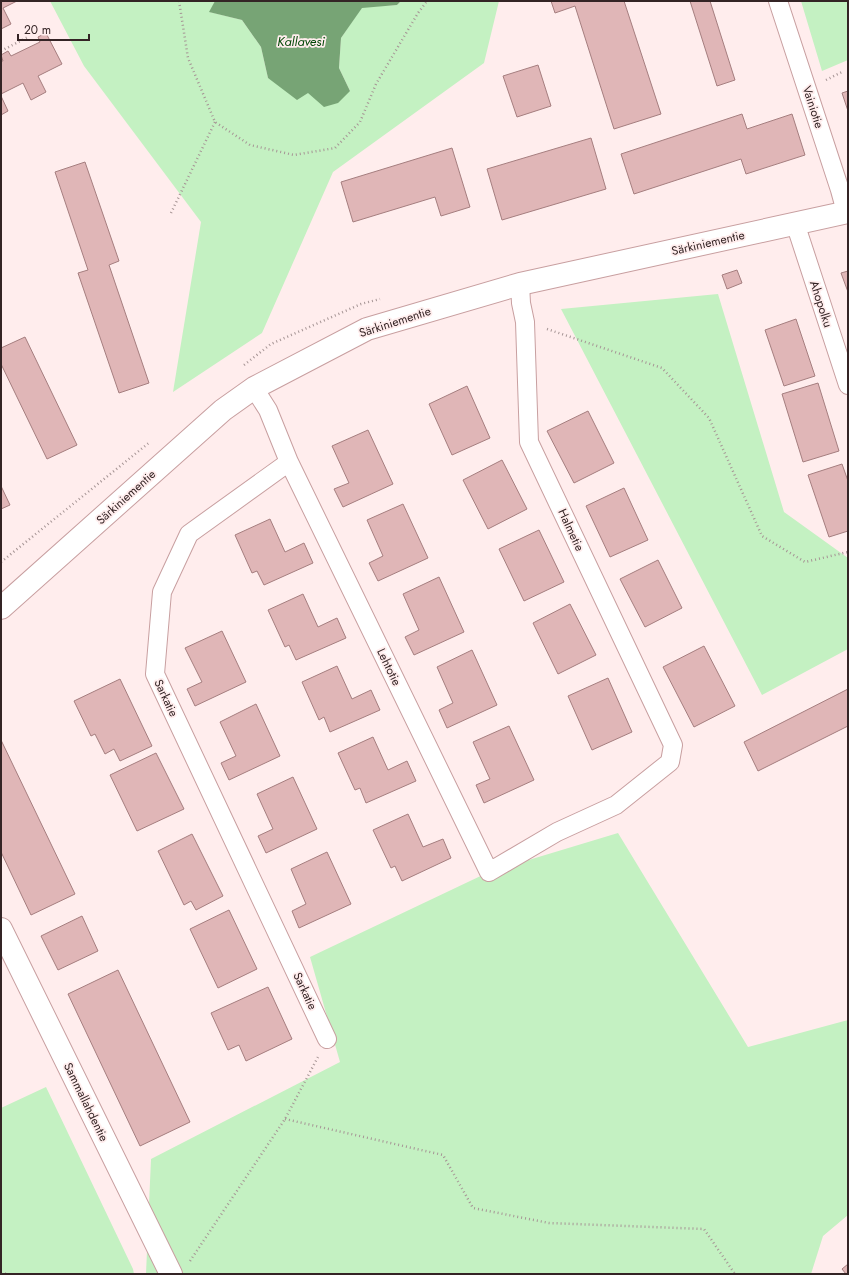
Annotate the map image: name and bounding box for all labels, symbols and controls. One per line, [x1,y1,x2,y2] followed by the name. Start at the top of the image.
[18,16,89,42] scale bar
[24,21,51,39] text: 20 m
[277,32,325,51] water label: Kallavesi
[798,83,828,131] street label: Vainiotie
[670,226,746,260] street label: Särkiniementie
[805,278,837,330] street label: Ahopolku
[357,302,433,342] street label: Särkiniementie
[92,465,160,529] street label: Särkiniementie
[553,506,589,554] street label: Halmetie
[372,645,406,689] street label: Lehtotie
[149,676,183,720] street label: Sarkatie
[288,969,322,1013] street label: Sarkatie
[59,1059,113,1145] street label: Sammallahdentie

